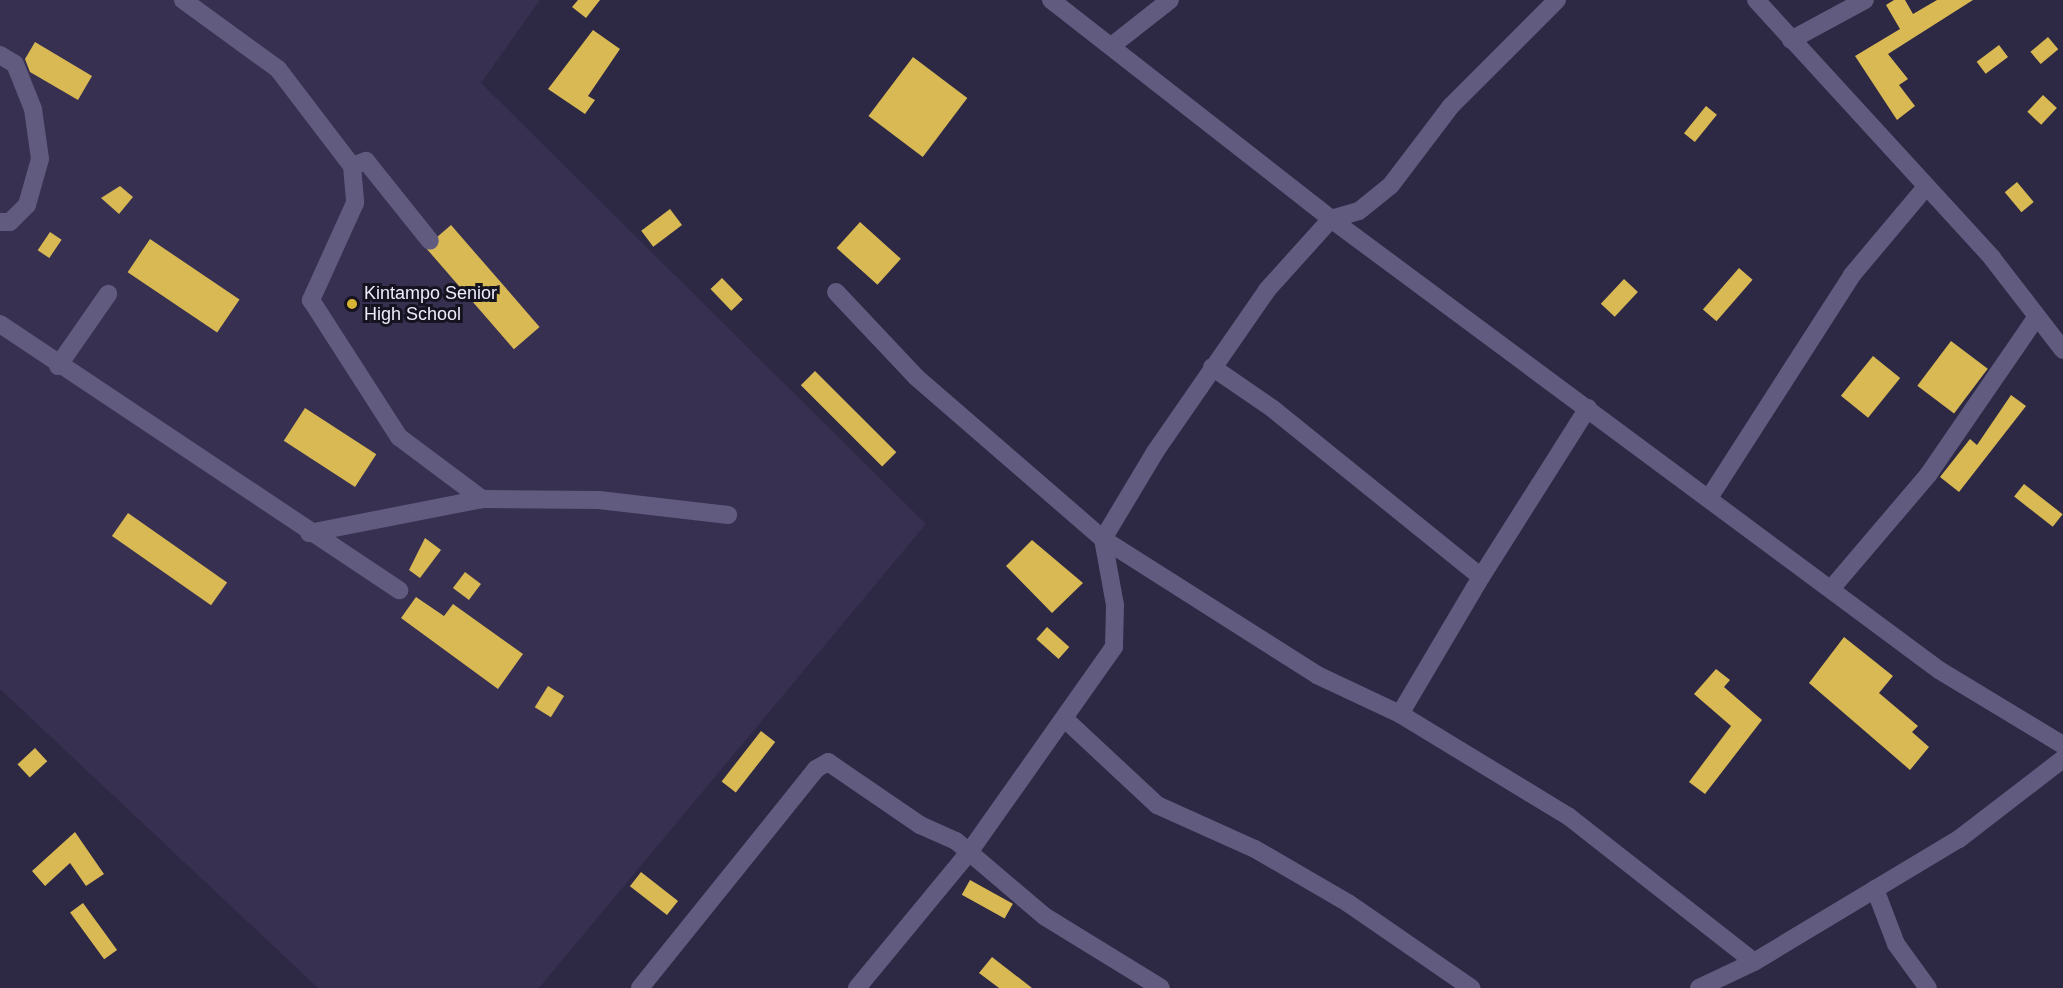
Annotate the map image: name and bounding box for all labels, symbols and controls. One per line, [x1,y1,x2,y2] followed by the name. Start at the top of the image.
[364,283,497,326] place label: Kintampo Senior High School
[345,297,359,311] marker: Kintampo Senior High School

